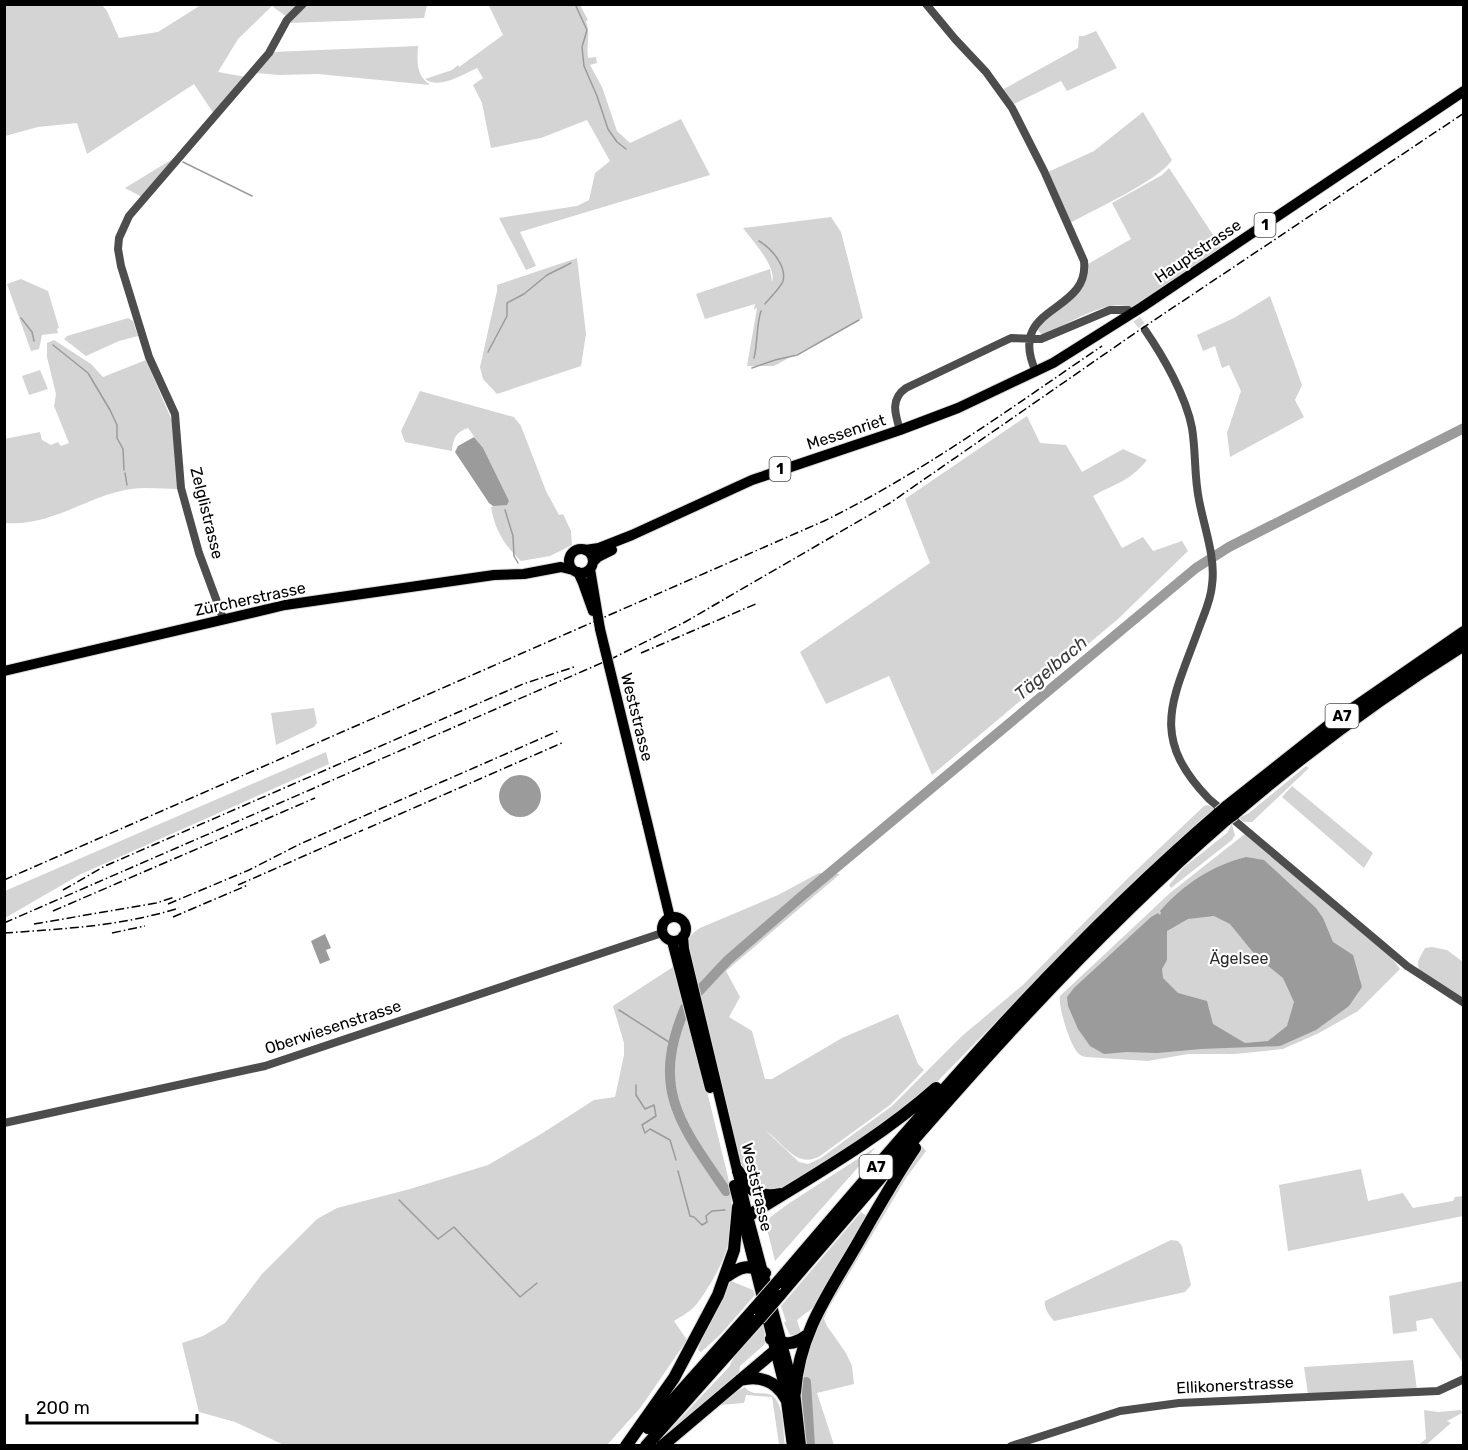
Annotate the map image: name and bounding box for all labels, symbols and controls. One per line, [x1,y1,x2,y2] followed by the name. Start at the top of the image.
[1254,213,1276,237] road number: 1
[1151,215,1245,287] street label: Hauptstrasse
[804,410,888,454] street label: Messenriet
[770,457,790,481] road number: 1
[186,465,228,561] street label: Zelglistrasse
[193,578,307,620] street label: Zürcherstrasse
[1010,631,1092,705] water label: Tägelbach
[617,671,657,763] street label: Weststrasse
[1326,704,1358,728] road number: A7
[1209,949,1269,968] park label: Ägelsee
[262,996,404,1058] street label: Oberwiesenstrasse
[738,1141,776,1233] street label: Weststrasse
[860,1155,892,1179] road number: A7
[1176,1372,1294,1398] street label: Ellikonerstrasse
[27,1387,196,1425] scale bar
[36,1397,90,1419] text: 200 m

